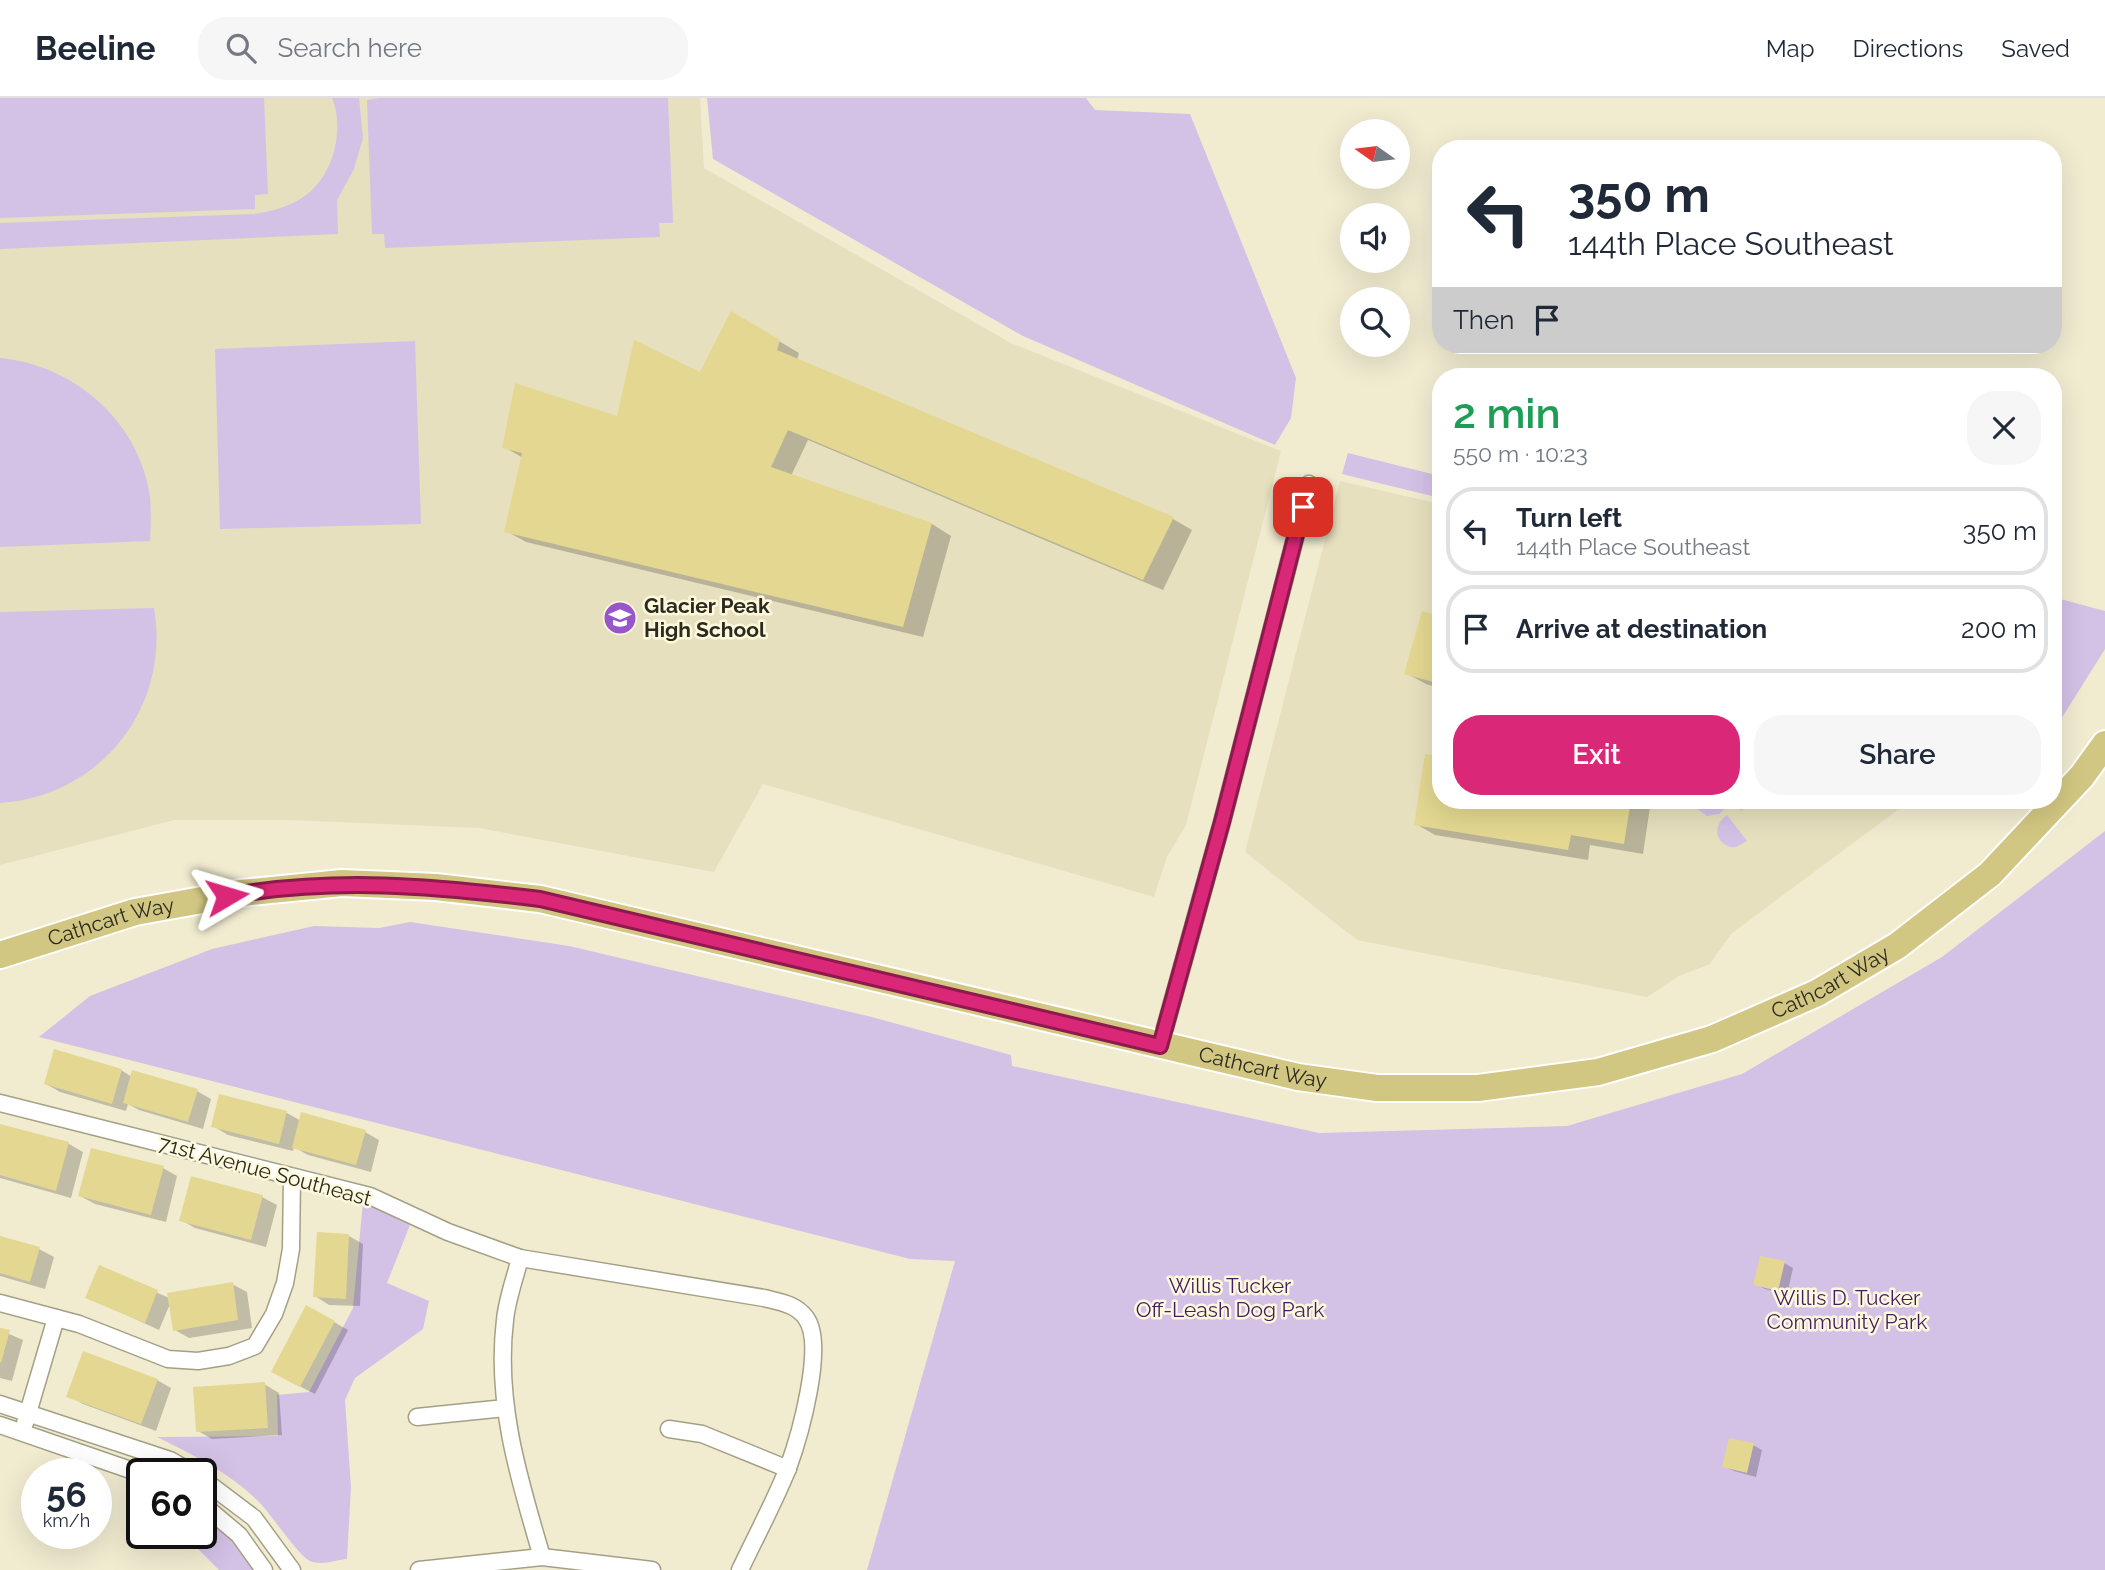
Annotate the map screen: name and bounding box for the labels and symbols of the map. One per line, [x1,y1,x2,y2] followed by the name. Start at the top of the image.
[1340,119,1410,189] north arrow
[1273,477,1333,537] pin
[644,593,770,642] place label: Glacier Peak High School
[601,599,639,637] school or university icon: Glacier Peak High School
[190,859,264,933] position arrow
[44,892,176,951] street label: Cathcart Way
[1767,940,1894,1024] street label: Cathcart Way
[1196,1041,1329,1093] street label: Cathcart Way
[156,1130,374,1211] street label: 71st Avenue Southeast
[1136,1273,1324,1322] park label: Willis Tucker Off-Leash Dog Park
[1767,1285,1927,1334] park label: Willis D. Tucker Community Park
[126,1458,217,1549] speed limit sign: 60

